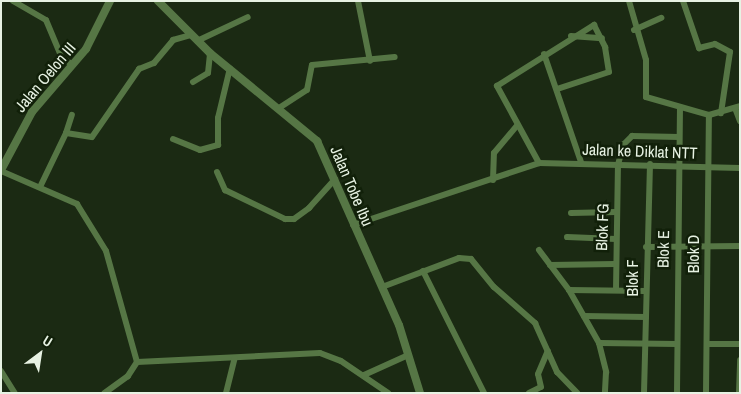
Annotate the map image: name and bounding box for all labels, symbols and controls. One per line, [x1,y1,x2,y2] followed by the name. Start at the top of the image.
[10,38,80,116] street label: Jalan Oelon III
[582,139,698,163] street label: Jalan ke Diklat NTT
[326,143,378,229] street label: Jalan Tobe Ibu
[592,203,612,251] street label: Blok FG
[653,230,673,268] street label: Blok E
[683,235,703,273] street label: Blok D
[622,259,642,297] street label: Blok F
[15,329,65,379] north arrow
[40,331,56,351] text: U

